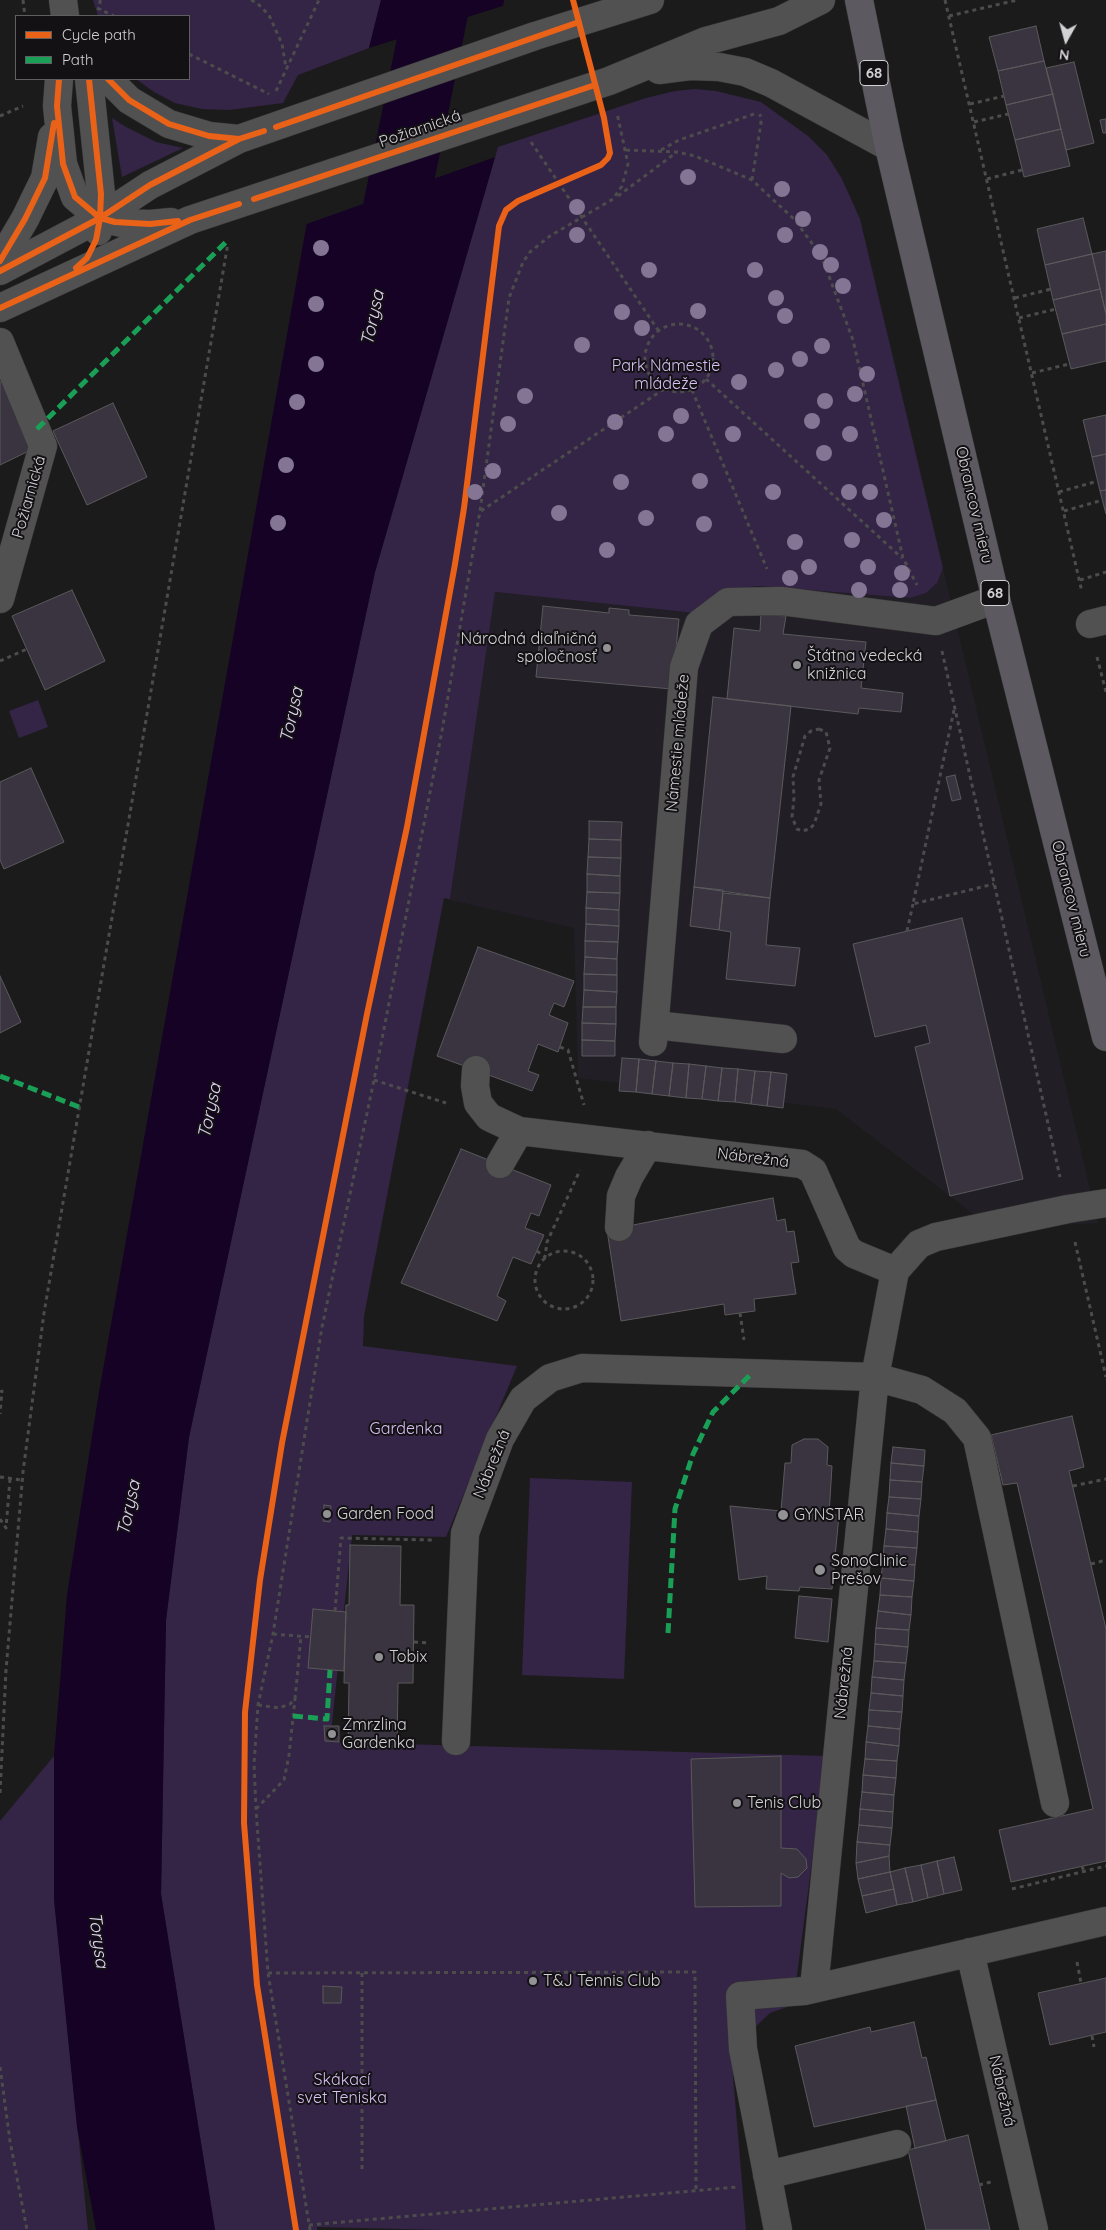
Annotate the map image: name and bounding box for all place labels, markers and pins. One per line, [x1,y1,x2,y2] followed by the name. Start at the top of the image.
[461,629,597,667] place label: Národná diaľničná spoločnosť
[601,642,613,654] marker: Národná diaľničná spoločnosť
[807,646,922,684] place label: Štátna vedecká knižnica
[791,659,803,671] marker: Štátna vedecká knižnica
[337,1504,434,1524] place label: Garden Food
[794,1505,864,1525] place label: GYNSTAR
[321,1508,333,1520] marker: Garden Food
[776,1508,790,1522] marker: GYNSTAR
[831,1551,907,1589] place label: SonoClinic Prešov
[813,1563,827,1577] marker: SonoClinic Prešov
[389,1647,427,1667] place label: Tobix
[373,1651,385,1663] marker: Tobix
[342,1715,415,1753] place label: Zmrzlina Gardenka
[326,1728,338,1740] marker: Zmrzlina Gardenka
[747,1793,821,1813] place label: Tenis Club
[731,1797,743,1809] marker: Tenis Club
[543,1971,660,1991] place label: T&J Tennis Club
[527,1975,539,1987] marker: T&J Tennis Club

